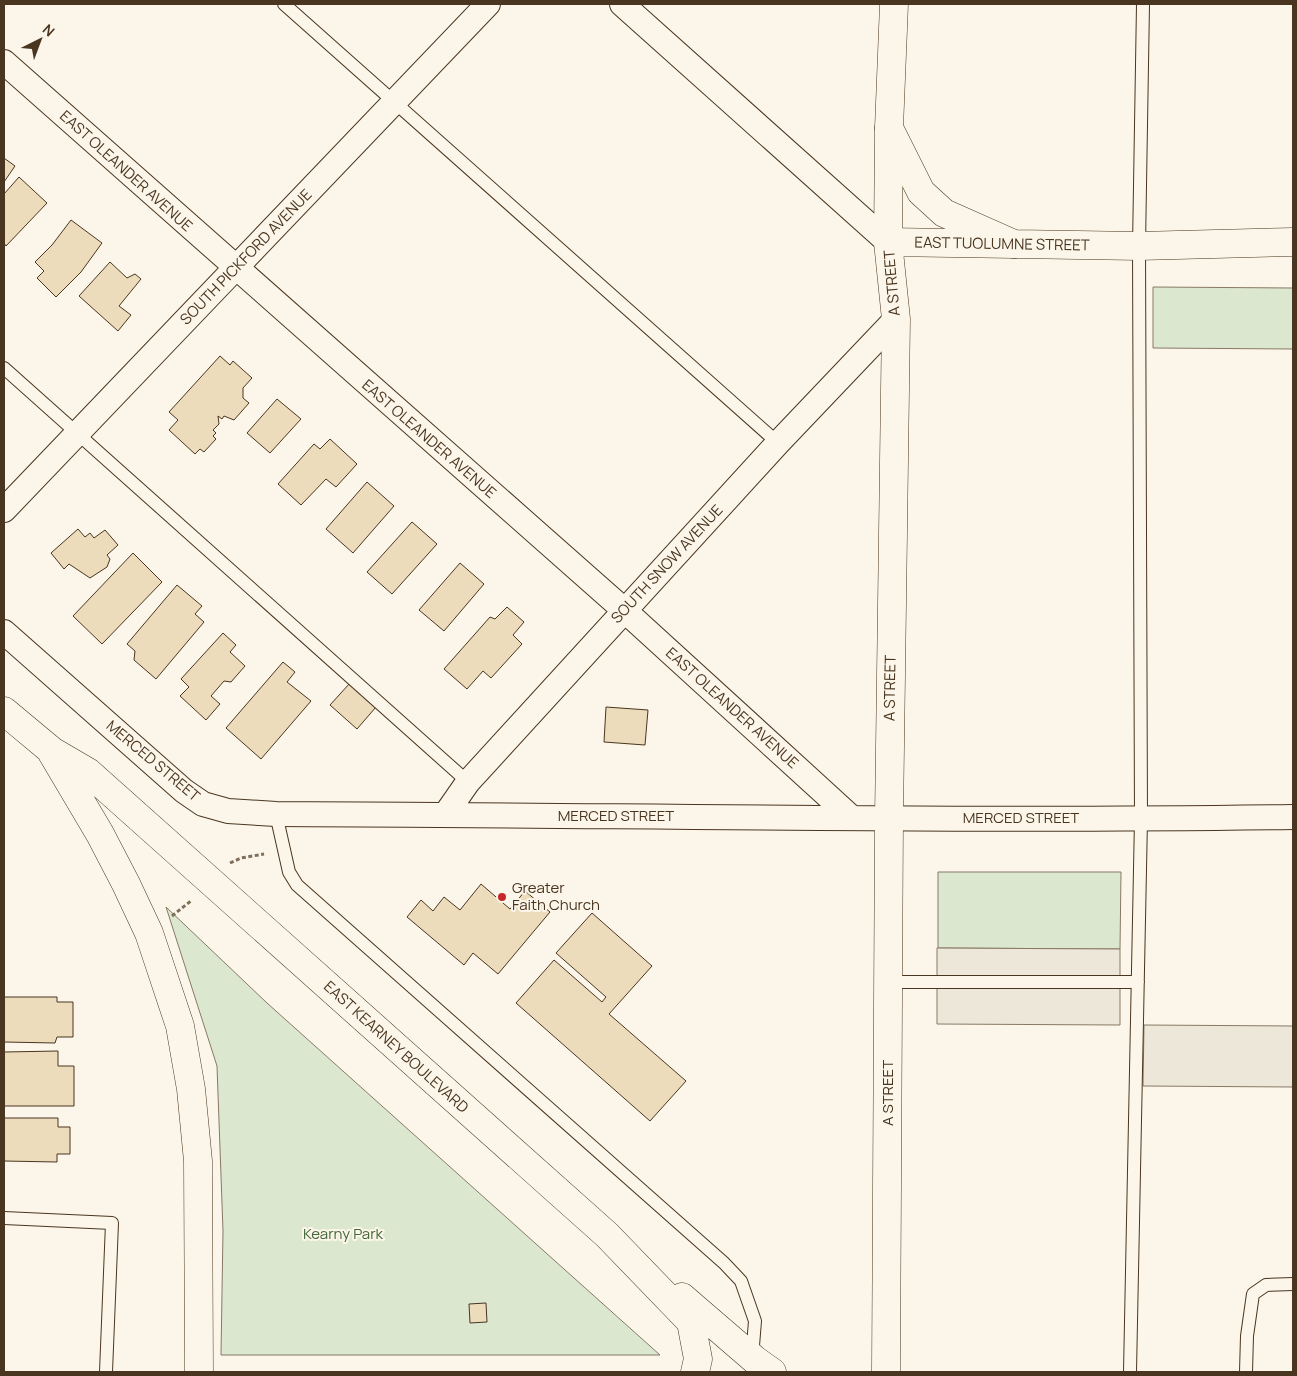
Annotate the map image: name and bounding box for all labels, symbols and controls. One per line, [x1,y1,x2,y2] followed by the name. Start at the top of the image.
[15,15,65,65] north arrow
[39,20,59,40] text: N
[55,105,197,236] street label: EAST OLEANDER AVENUE
[175,184,316,329] street label: SOUTH PICKFORD AVENUE
[914,231,1090,256] street label: EAST TUOLUMNE STREET
[878,249,905,317] street label: A STREET
[358,374,501,503] street label: EAST OLEANDER AVENUE
[606,500,727,628] street label: SOUTH SNOW AVENUE
[661,642,803,773] street label: EAST OLEANDER AVENUE
[878,655,901,721] street label: A STREET
[102,715,205,806] street label: MERCED STREET
[558,805,674,826] street label: MERCED STREET
[963,807,1079,828] street label: MERCED STREET
[512,877,600,915] place label: Greater Faith Church
[496,891,508,903] marker: Greater Faith Church
[319,976,473,1117] street label: EAST KEARNEY BOULEVARD
[877,1060,898,1126] street label: A STREET
[303,1223,384,1244] park label: Kearny Park

